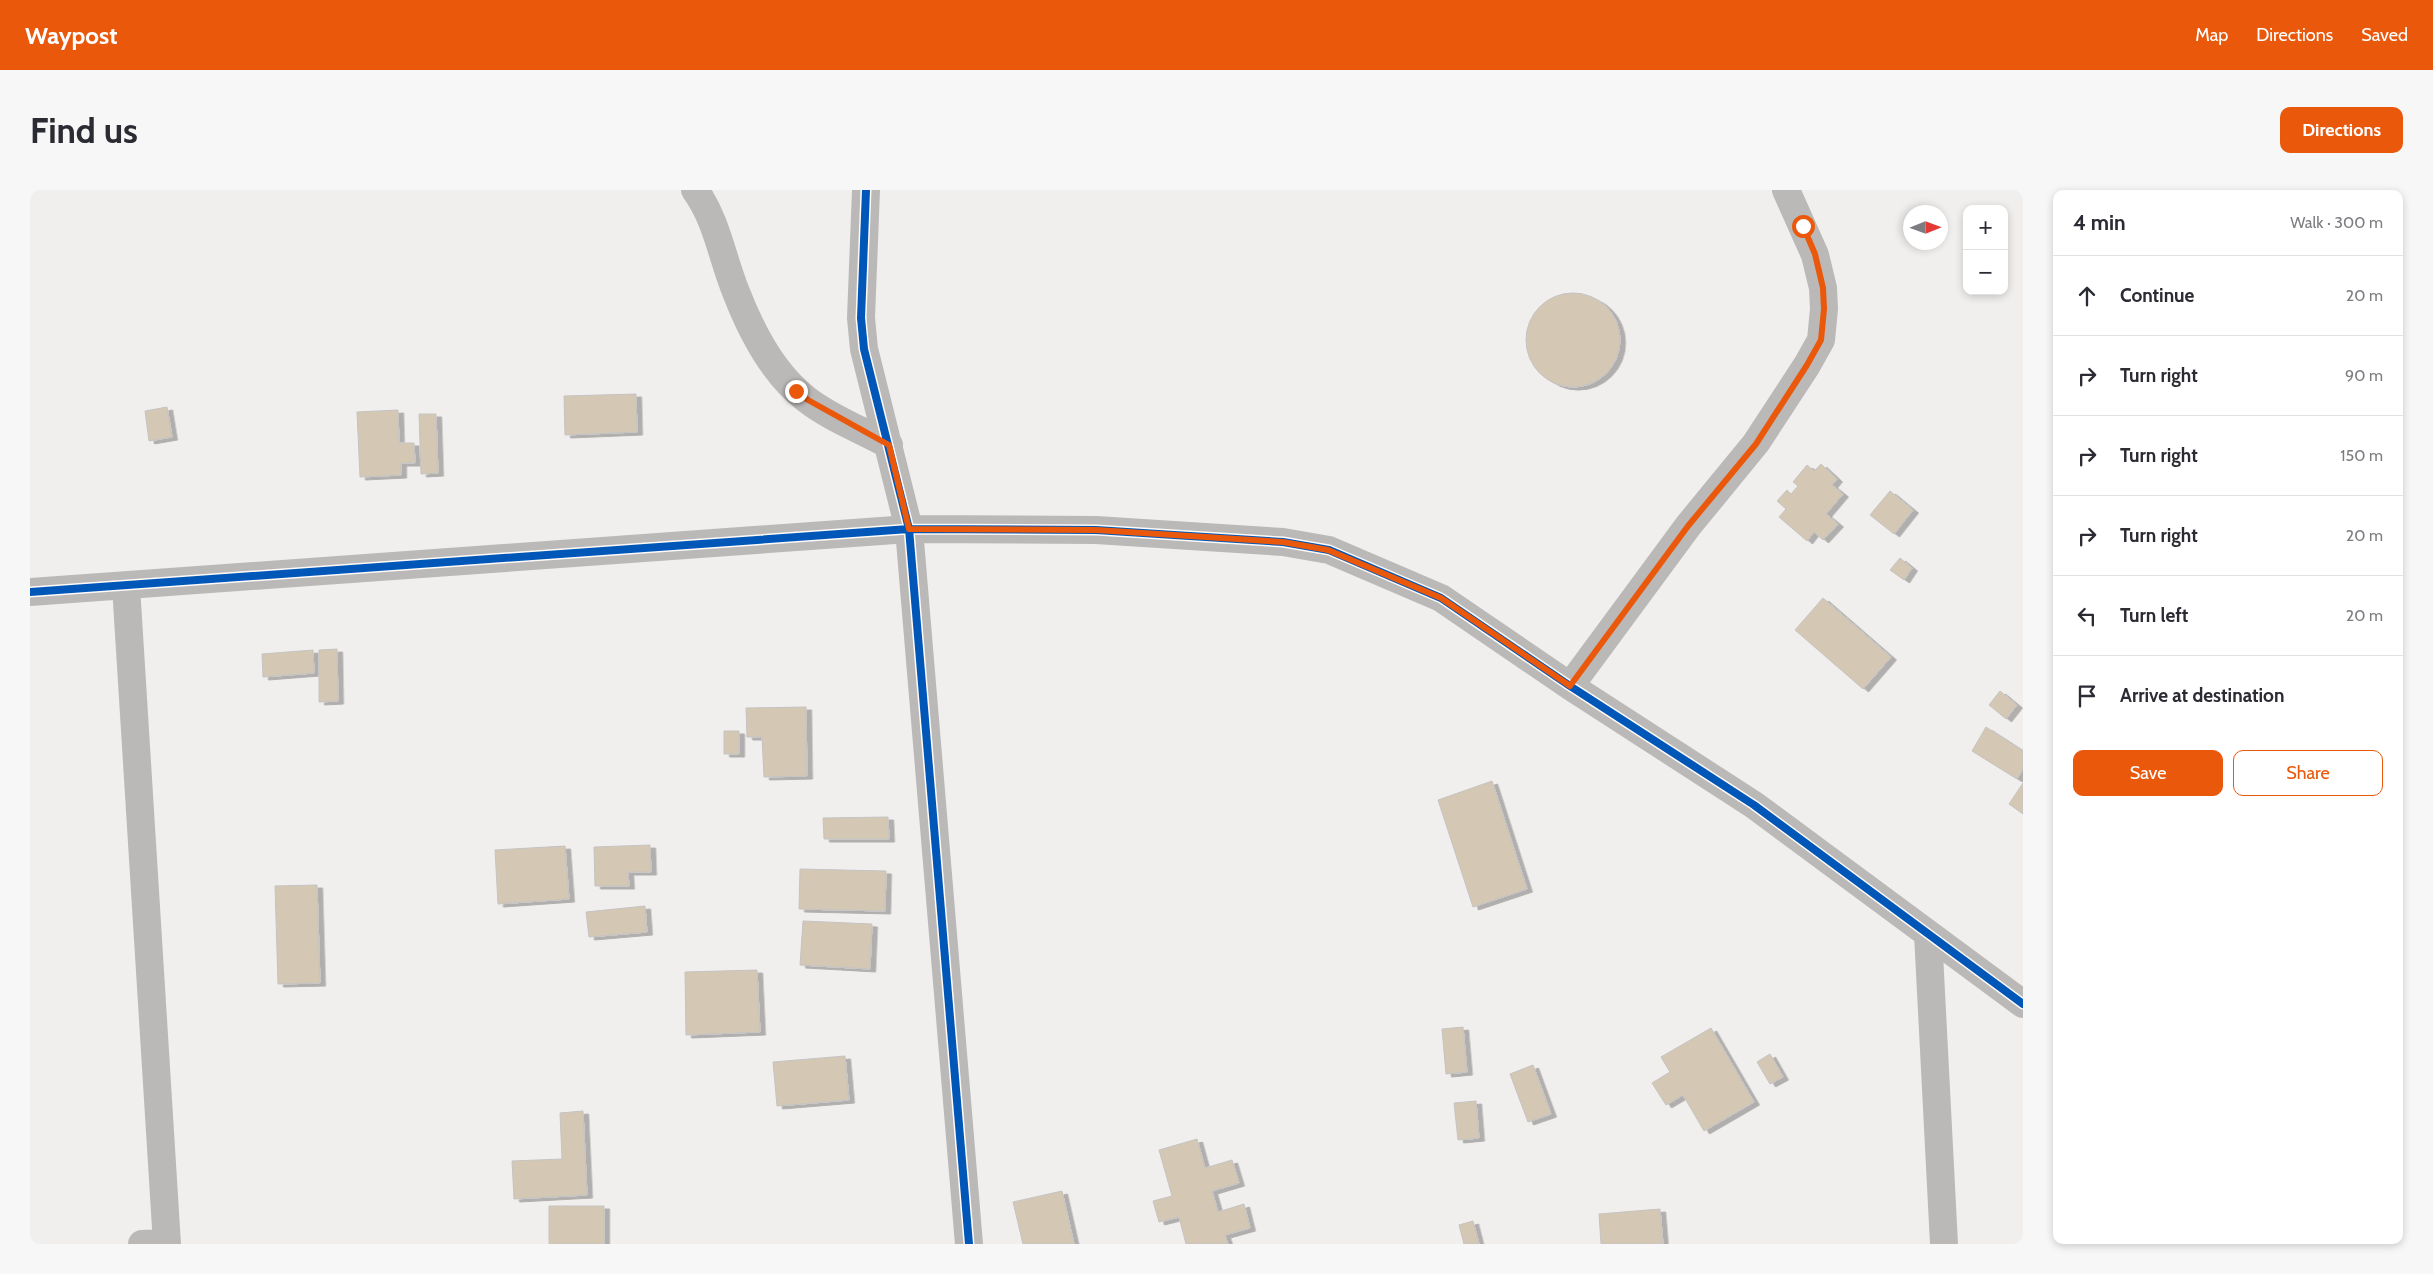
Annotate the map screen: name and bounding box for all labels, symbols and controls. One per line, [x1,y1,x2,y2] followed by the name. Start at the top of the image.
[25,21,117,50] text: Waypost
[2195,24,2228,46] text: Map
[2256,24,2333,46] text: Directions
[2361,24,2408,46] text: Saved
[2280,107,2403,153] button: Directions
[30,109,138,152] text: Find us
[1903,205,1948,250] north arrow
[1963,205,2008,295] map controls
[1963,205,2008,250] button: +
[2073,210,2126,235] text: 4 min
[2290,213,2383,232] text: Walk · 300 m
[1792,215,1815,238] route start
[1963,250,2008,295] button: −
[2073,282,2101,310] icon: ahead
[2120,284,2194,307] text: Continue
[2346,286,2383,305] text: 20 m
[2073,362,2101,390] icon: right
[2120,364,2198,387] text: Turn right
[2345,366,2383,385] text: 90 m
[785,380,808,403] route end
[2073,442,2101,470] icon: right
[2120,444,2198,467] text: Turn right
[2340,446,2383,465] text: 150 m
[2073,522,2101,550] icon: right
[2120,524,2198,547] text: Turn right
[2346,526,2383,545] text: 20 m
[2073,602,2101,630] icon: left
[2120,604,2188,627] text: Turn left
[2346,606,2383,625] text: 20 m
[2073,682,2101,710] icon: arrive
[2120,684,2284,707] text: Arrive at destination
[2073,750,2223,796] button: Save
[2233,750,2383,796] button: Share

